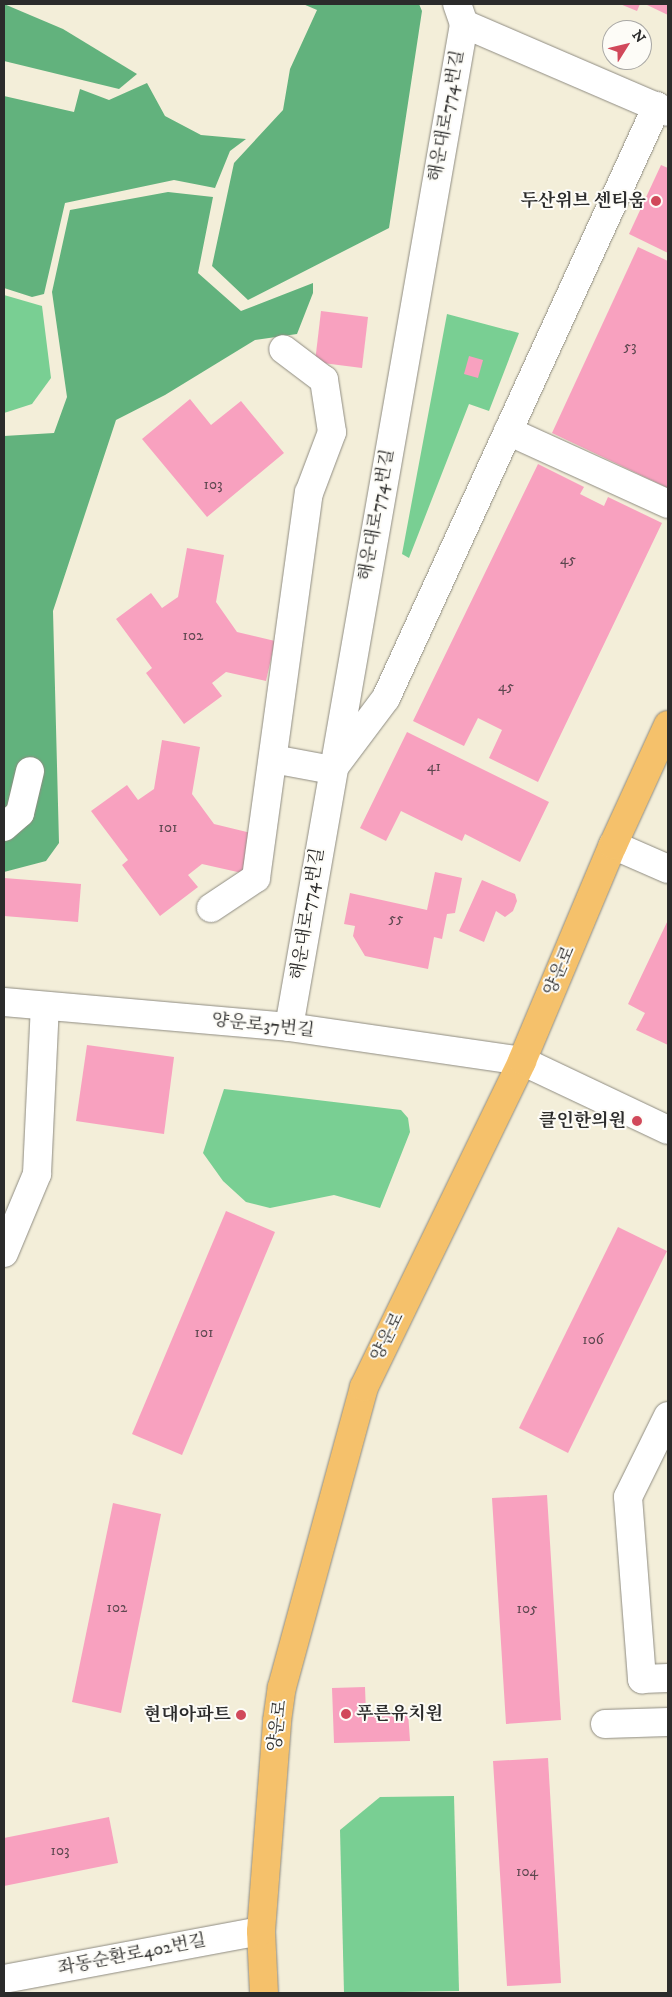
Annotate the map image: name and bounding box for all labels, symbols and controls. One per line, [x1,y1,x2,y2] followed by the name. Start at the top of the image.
[602,20,652,70] north arrow
[628,27,649,47] text: N
[425,48,469,184] street label: 해운대로774번길
[520,190,646,212] place label: 두산위브 센티움
[650,195,662,207] marker: 두산위브 센티움
[623,338,637,356] house number: 53
[355,447,399,583] street label: 해운대로774번길
[203,476,223,494] house number: 103
[560,551,576,569] house number: 45
[183,627,203,645] house number: 102
[498,678,514,696] house number: 45
[427,758,441,776] house number: 41
[159,819,177,837] house number: 101
[287,846,329,982] street label: 해운대로774번길
[389,910,403,928] house number: 55
[540,943,580,999] street label: 양운로
[211,1010,315,1042] street label: 양운로37번길
[539,1110,626,1132] place label: 클인한의원
[630,1114,644,1128] marker: 클인한의원
[367,1309,409,1365] street label: 양운로
[195,1324,213,1342] house number: 101
[582,1331,604,1349] house number: 106
[107,1599,127,1617] house number: 102
[517,1600,537,1618] house number: 105
[264,1699,292,1753] street label: 양운로
[356,1703,443,1725] place label: 푸른유치원
[144,1704,231,1726] place label: 현대아파트
[340,1708,352,1720] marker: 푸른유치원
[235,1709,247,1721] marker: 현대아파트
[50,1842,70,1860] house number: 103
[516,1863,538,1881] house number: 104
[56,1930,208,1980] street label: 좌동순환로402번길

